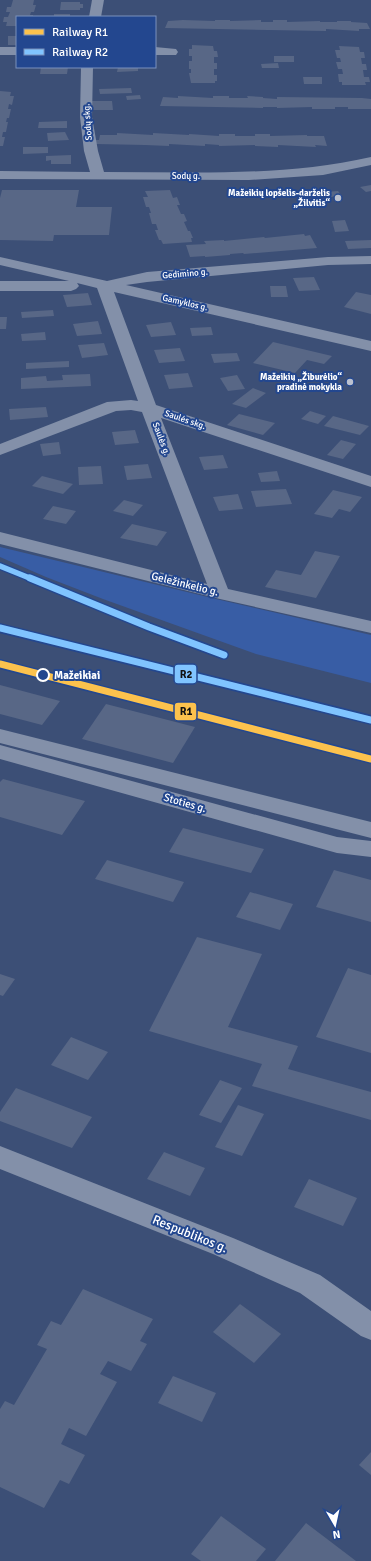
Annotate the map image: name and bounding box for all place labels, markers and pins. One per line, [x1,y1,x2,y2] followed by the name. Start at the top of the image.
[228,188,330,209] place label: Mažeikių lopšelis-darželis „Žilvitis“
[333,193,343,203] marker: Mažeikių lopšelis-darželis „Žilvitis“
[260,371,342,393] place label: Mažeikių „Žiburėlio“ pradinė mokykla
[345,377,355,387] marker: Mažeikių „Žiburėlio“ pradinė mokykla
[36,668,50,682] marker: Mažeikiai
[54,669,100,682] place label: Mažeikiai

